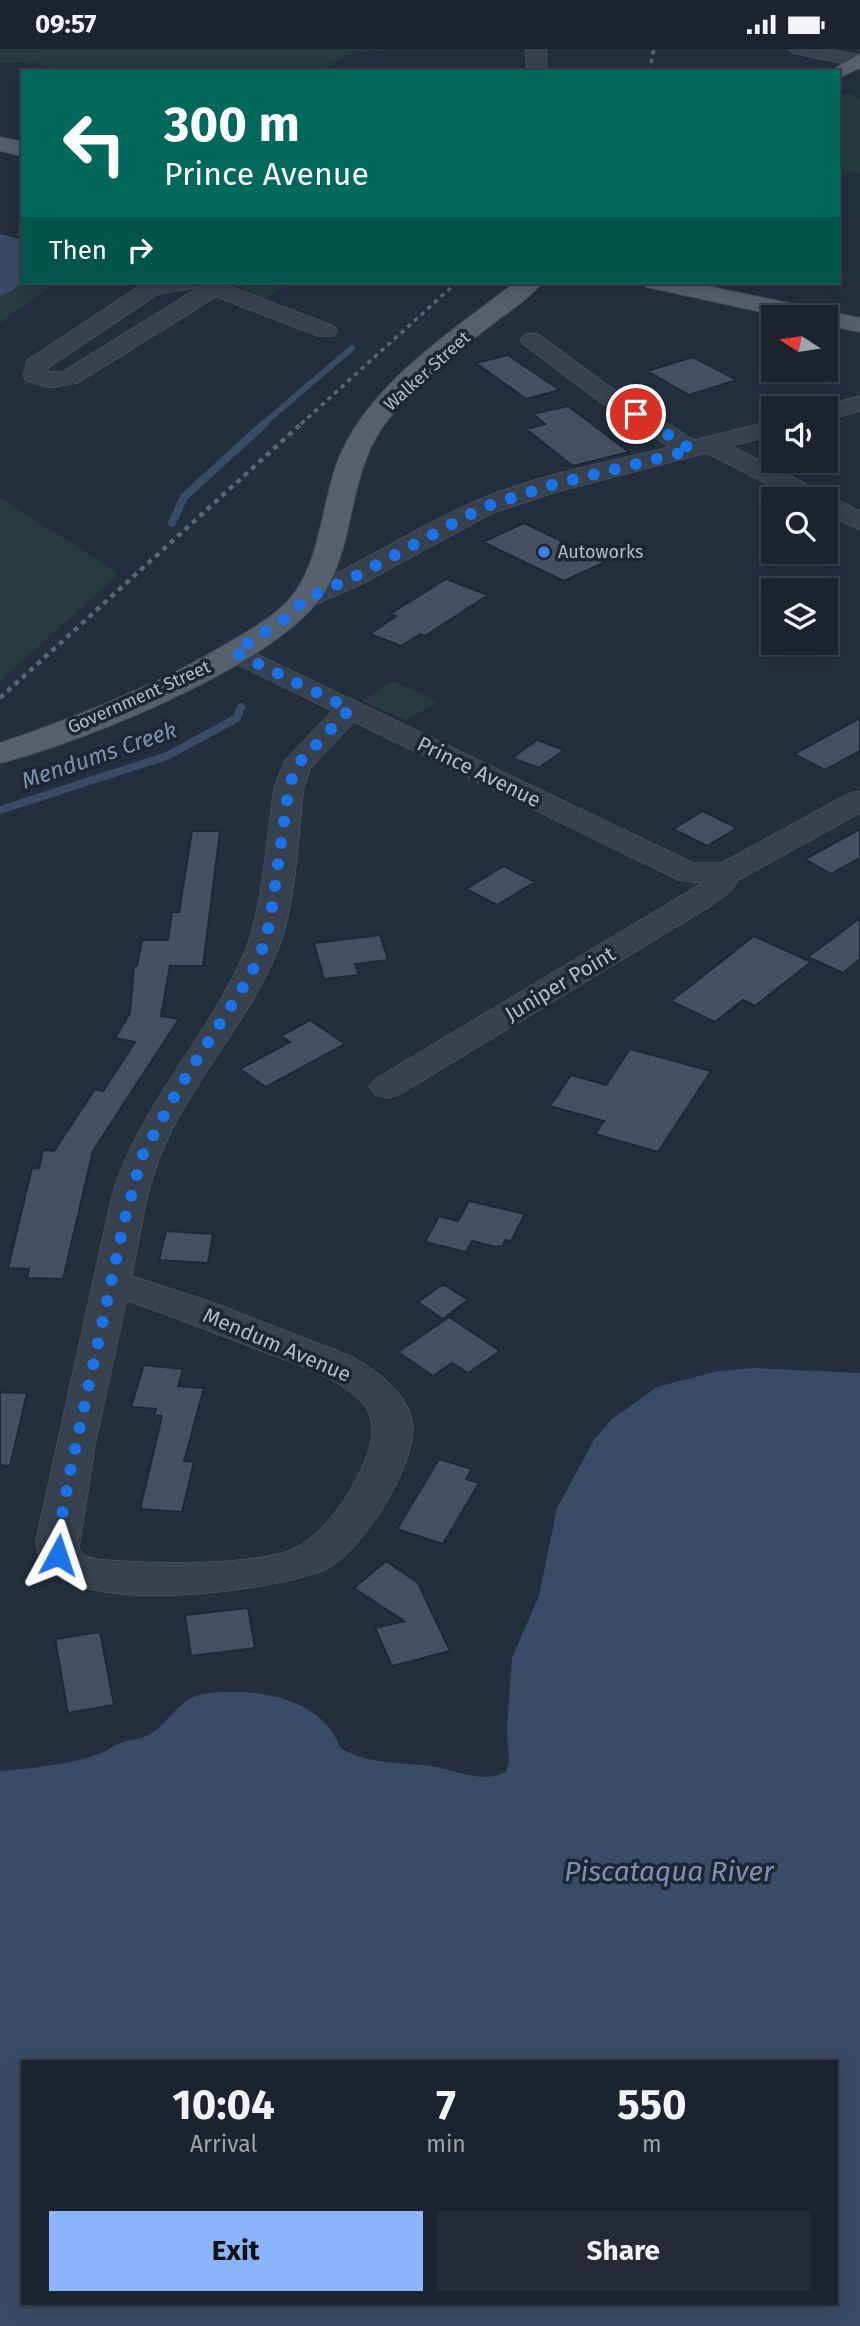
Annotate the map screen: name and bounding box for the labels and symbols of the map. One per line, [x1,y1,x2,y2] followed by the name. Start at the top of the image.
[761,305,838,381] north arrow
[379,326,475,416] street label: Walker Street
[606,384,666,444] pin
[558,541,643,563] place label: Autoworks
[536,544,552,560] marker: Autoworks
[64,655,214,738] street label: Government Street
[18,715,180,795] water label: Mendums Creek
[413,731,545,813] street label: Prince Avenue
[500,941,620,1027] street label: Juniper Point
[199,1302,355,1388] street label: Mendum Avenue
[21,1518,95,1592] position arrow
[564,1855,775,1888] water label: Piscataqua River

